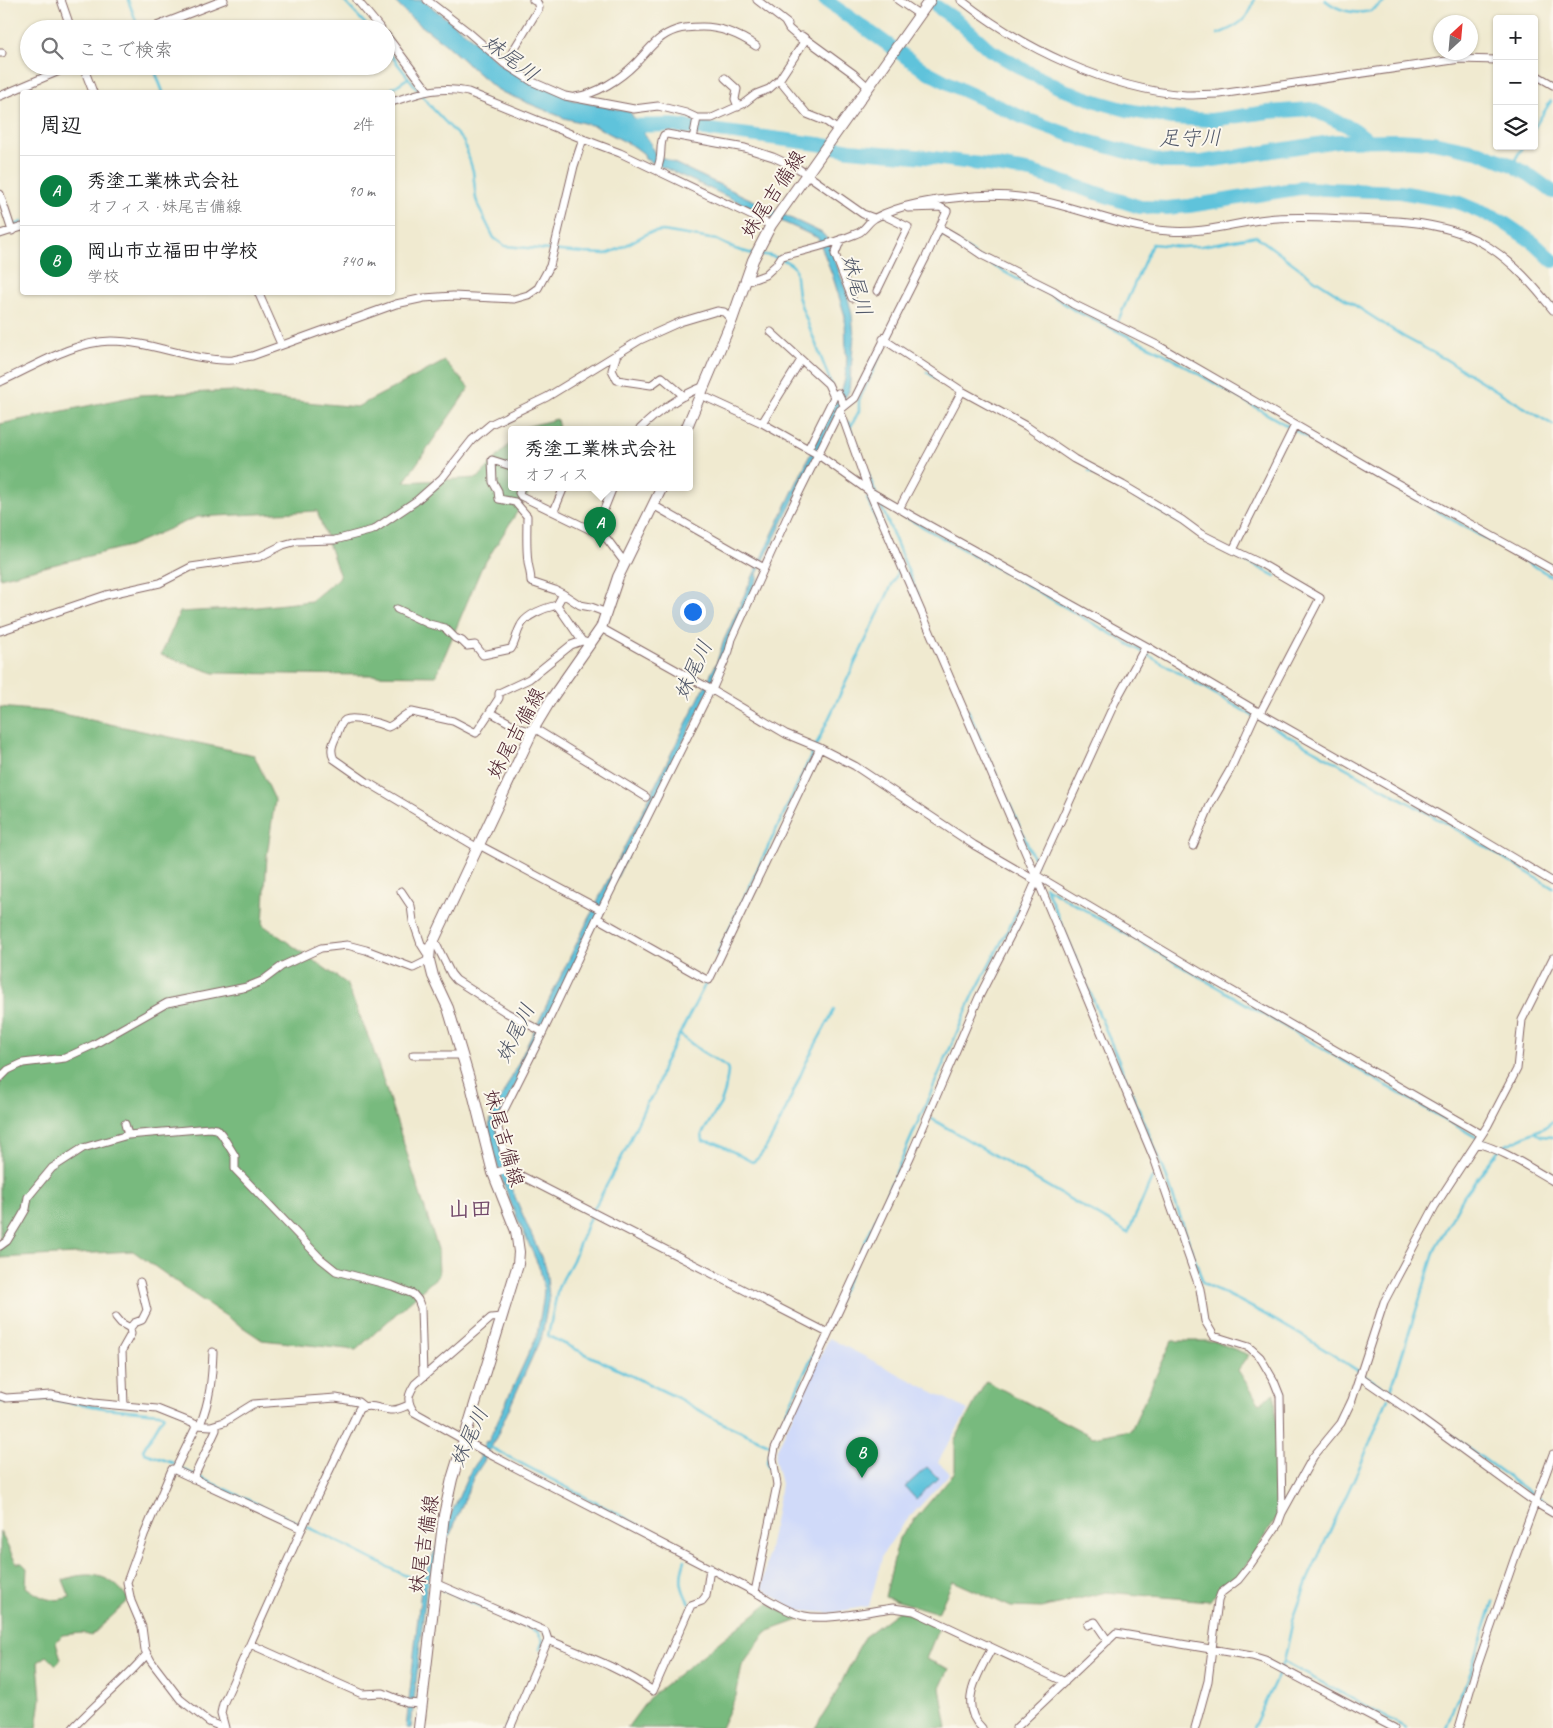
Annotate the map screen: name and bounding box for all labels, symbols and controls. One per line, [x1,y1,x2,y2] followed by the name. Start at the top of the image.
[1433,15,1478,60] north arrow
[1493,15,1538,150] map controls
[1493,15,1538,60] button: +
[20,20,395,75] search box
[478,29,544,87] water label: 妹尾川
[38,34,66,62] icon: search
[78,38,173,62] text: ここで検索
[1493,60,1538,105] button: −
[1493,105,1538,150] button: layers
[40,112,82,138] text: 周辺
[352,115,375,135] text: 2件
[1158,124,1222,152] water label: 足守川
[735,145,811,243] street label: 妹尾吉備線
[87,169,239,193] text: 秀塗工業株式会社
[52,181,60,201] text: A
[348,181,375,201] text: 90 m
[87,197,242,217] text: オフィス · 妹尾吉備線
[87,239,258,263] text: 岡山市立福田中学校
[52,251,60,271] text: B
[341,251,375,271] text: 740 m
[836,251,878,319] water label: 妹尾川
[87,267,119,287] text: 学校
[508,426,693,491] popup
[524,437,677,461] text: 秀塗工業株式会社
[524,465,589,485] text: オフィス
[584,507,616,548] pin: A
[680,599,706,625] your location
[668,636,718,704] water label: 妹尾川
[481,683,551,783] street label: 妹尾吉備線
[490,999,540,1067] water label: 妹尾川
[478,1086,530,1190] street label: 妹尾吉備線
[448,1195,492,1223] district label: 山田
[444,1403,494,1471] water label: 妹尾川
[846,1437,878,1478] pin: B
[404,1493,444,1595] street label: 妹尾吉備線

